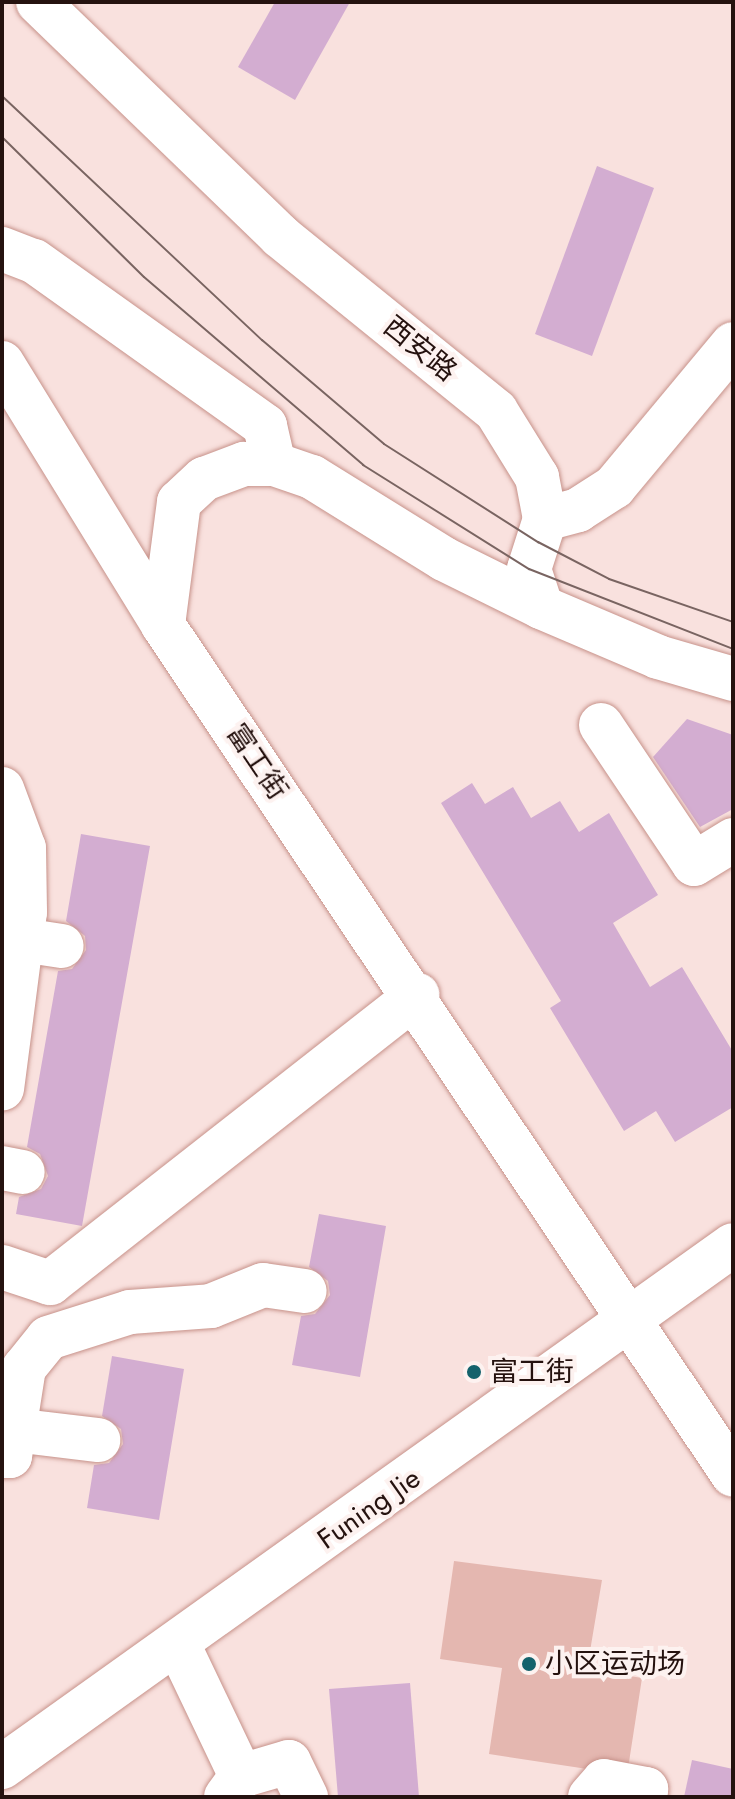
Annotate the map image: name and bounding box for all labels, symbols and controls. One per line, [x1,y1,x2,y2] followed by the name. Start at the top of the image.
[377,310,463,388] street label: 西安路
[220,718,294,806] street label: 富工街
[490,1355,574,1389] place label: 富工街
[465,1363,483,1381] marker: 富工街
[311,1462,427,1556] street label: Funing Jie
[545,1647,685,1681] place label: 小区运动场
[520,1655,538,1673] marker: 小区运动场

